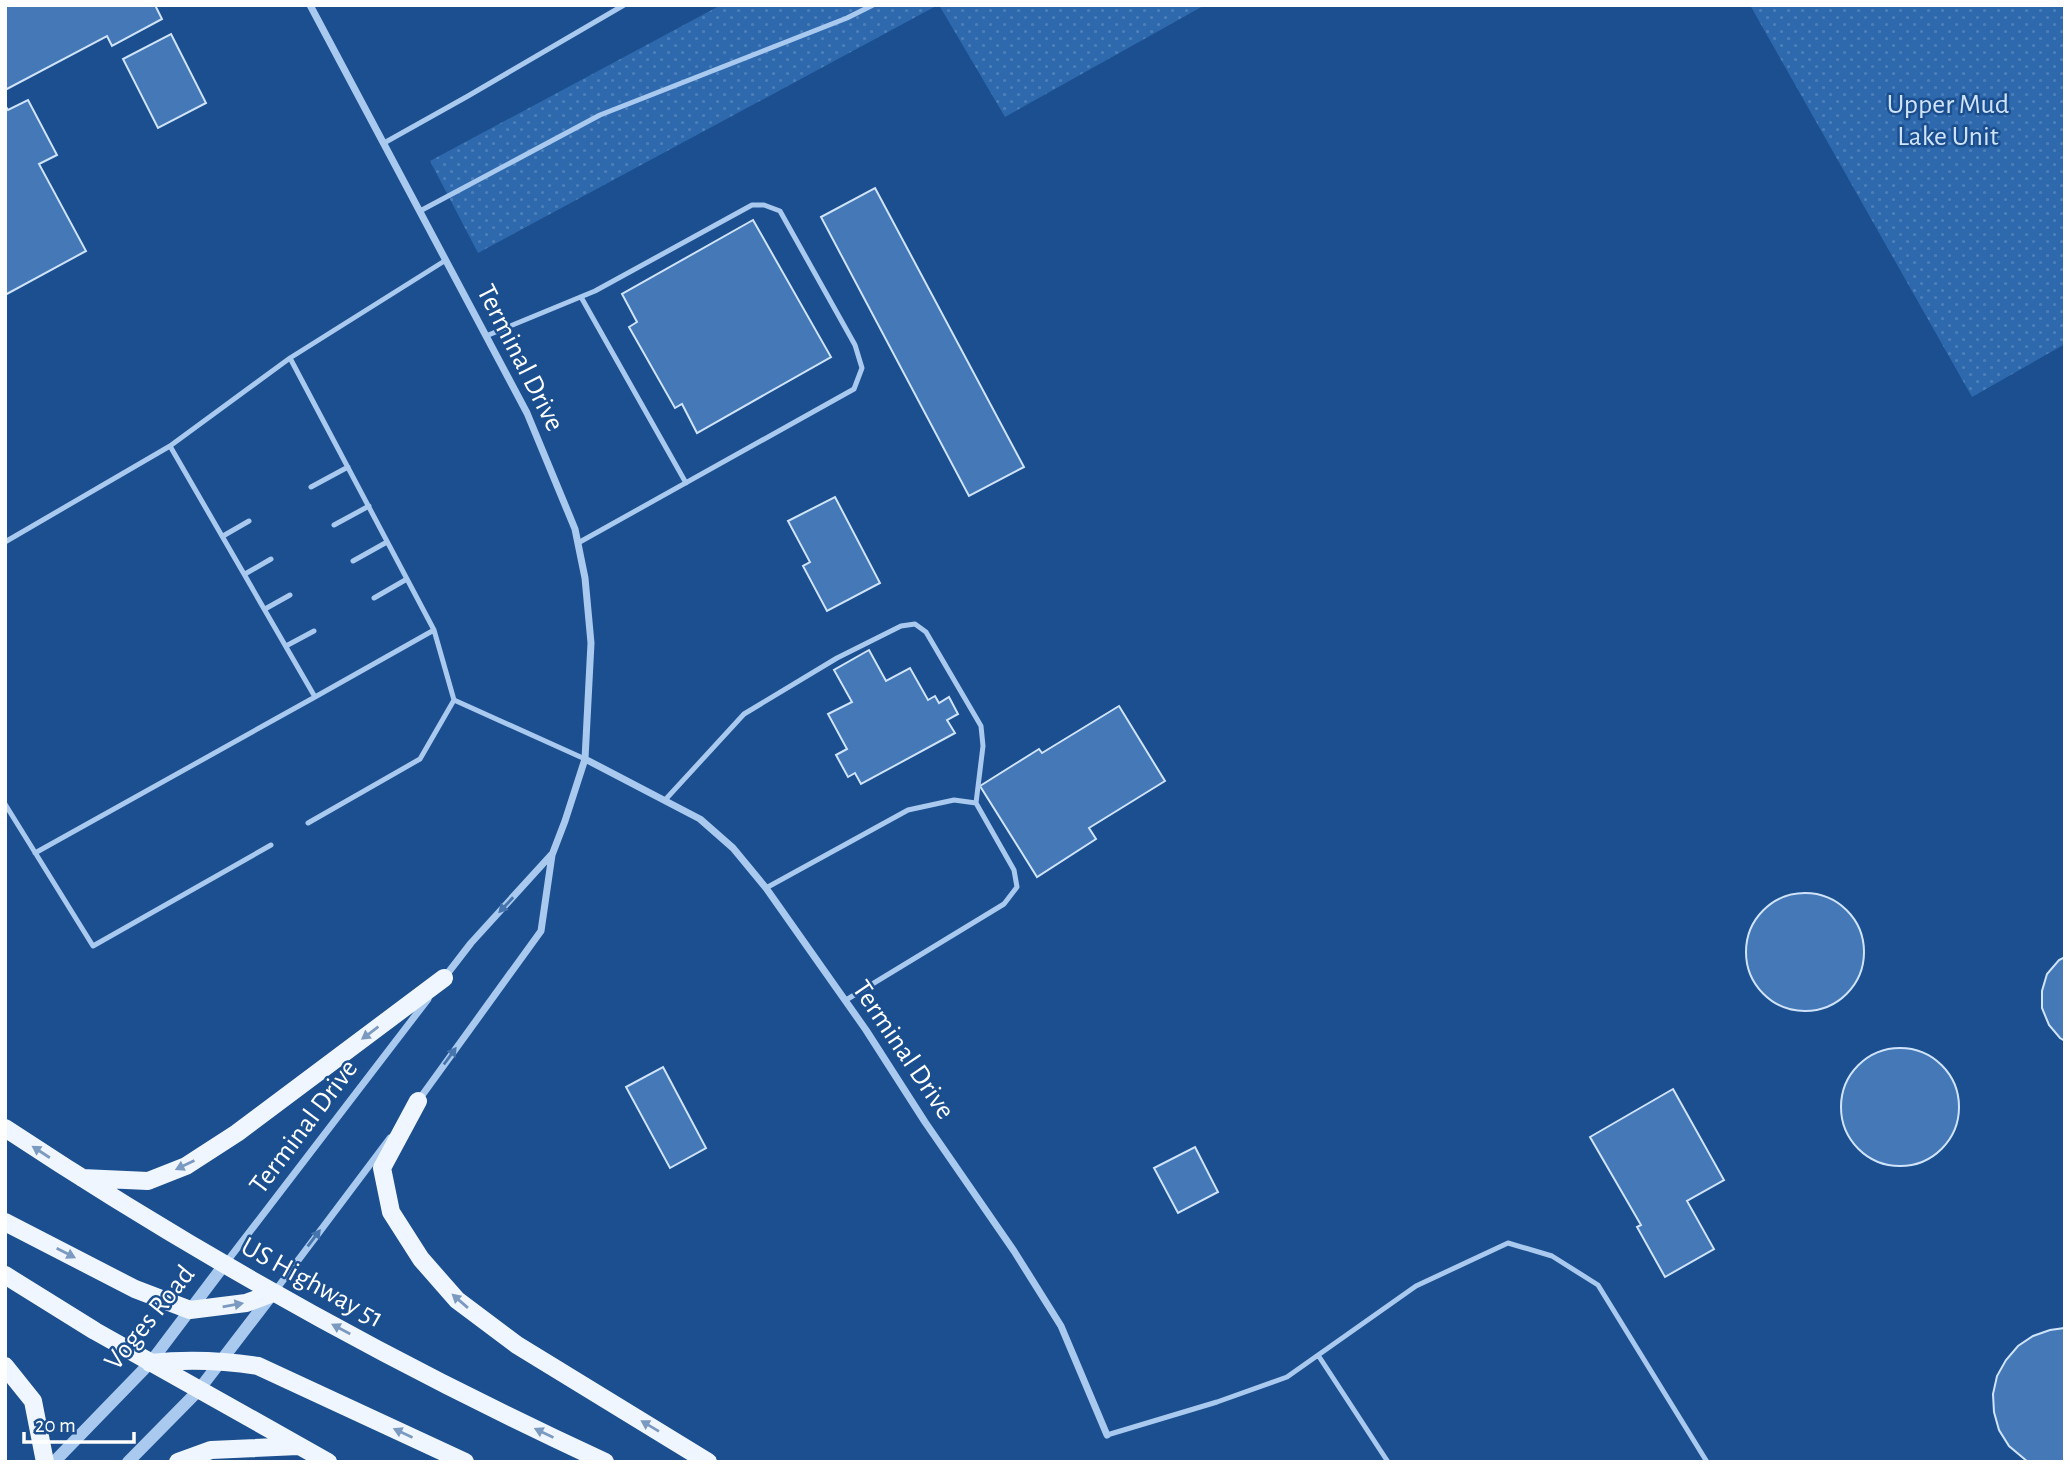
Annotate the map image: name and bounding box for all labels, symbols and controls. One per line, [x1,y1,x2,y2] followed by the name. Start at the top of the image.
[1887,91,2009,151] park label: Upper Mud Lake Unit
[471,280,569,436] street label: Terminal Drive
[498,896,514,913] one-way arrow
[847,976,959,1124] street label: Terminal Drive
[361,1026,379,1040] one-way arrow
[443,1047,457,1065] one-way arrow
[245,1055,363,1199] street label: Terminal Drive
[32,1145,50,1159] one-way arrow
[175,1160,195,1171] one-way arrow
[307,1229,321,1247] one-way arrow
[236,1232,388,1334] street label: US Highway 51
[56,1248,76,1259] one-way arrow
[100,1260,200,1376] street label: Voges Road
[451,1293,469,1309] one-way arrow
[222,1300,244,1311] one-way arrow
[331,1323,351,1335] one-way arrow
[24,1400,135,1444] scale bar
[35,1415,76,1436] text: 20 m
[640,1420,659,1433] one-way arrow
[393,1427,413,1439] one-way arrow
[534,1427,554,1438] one-way arrow

